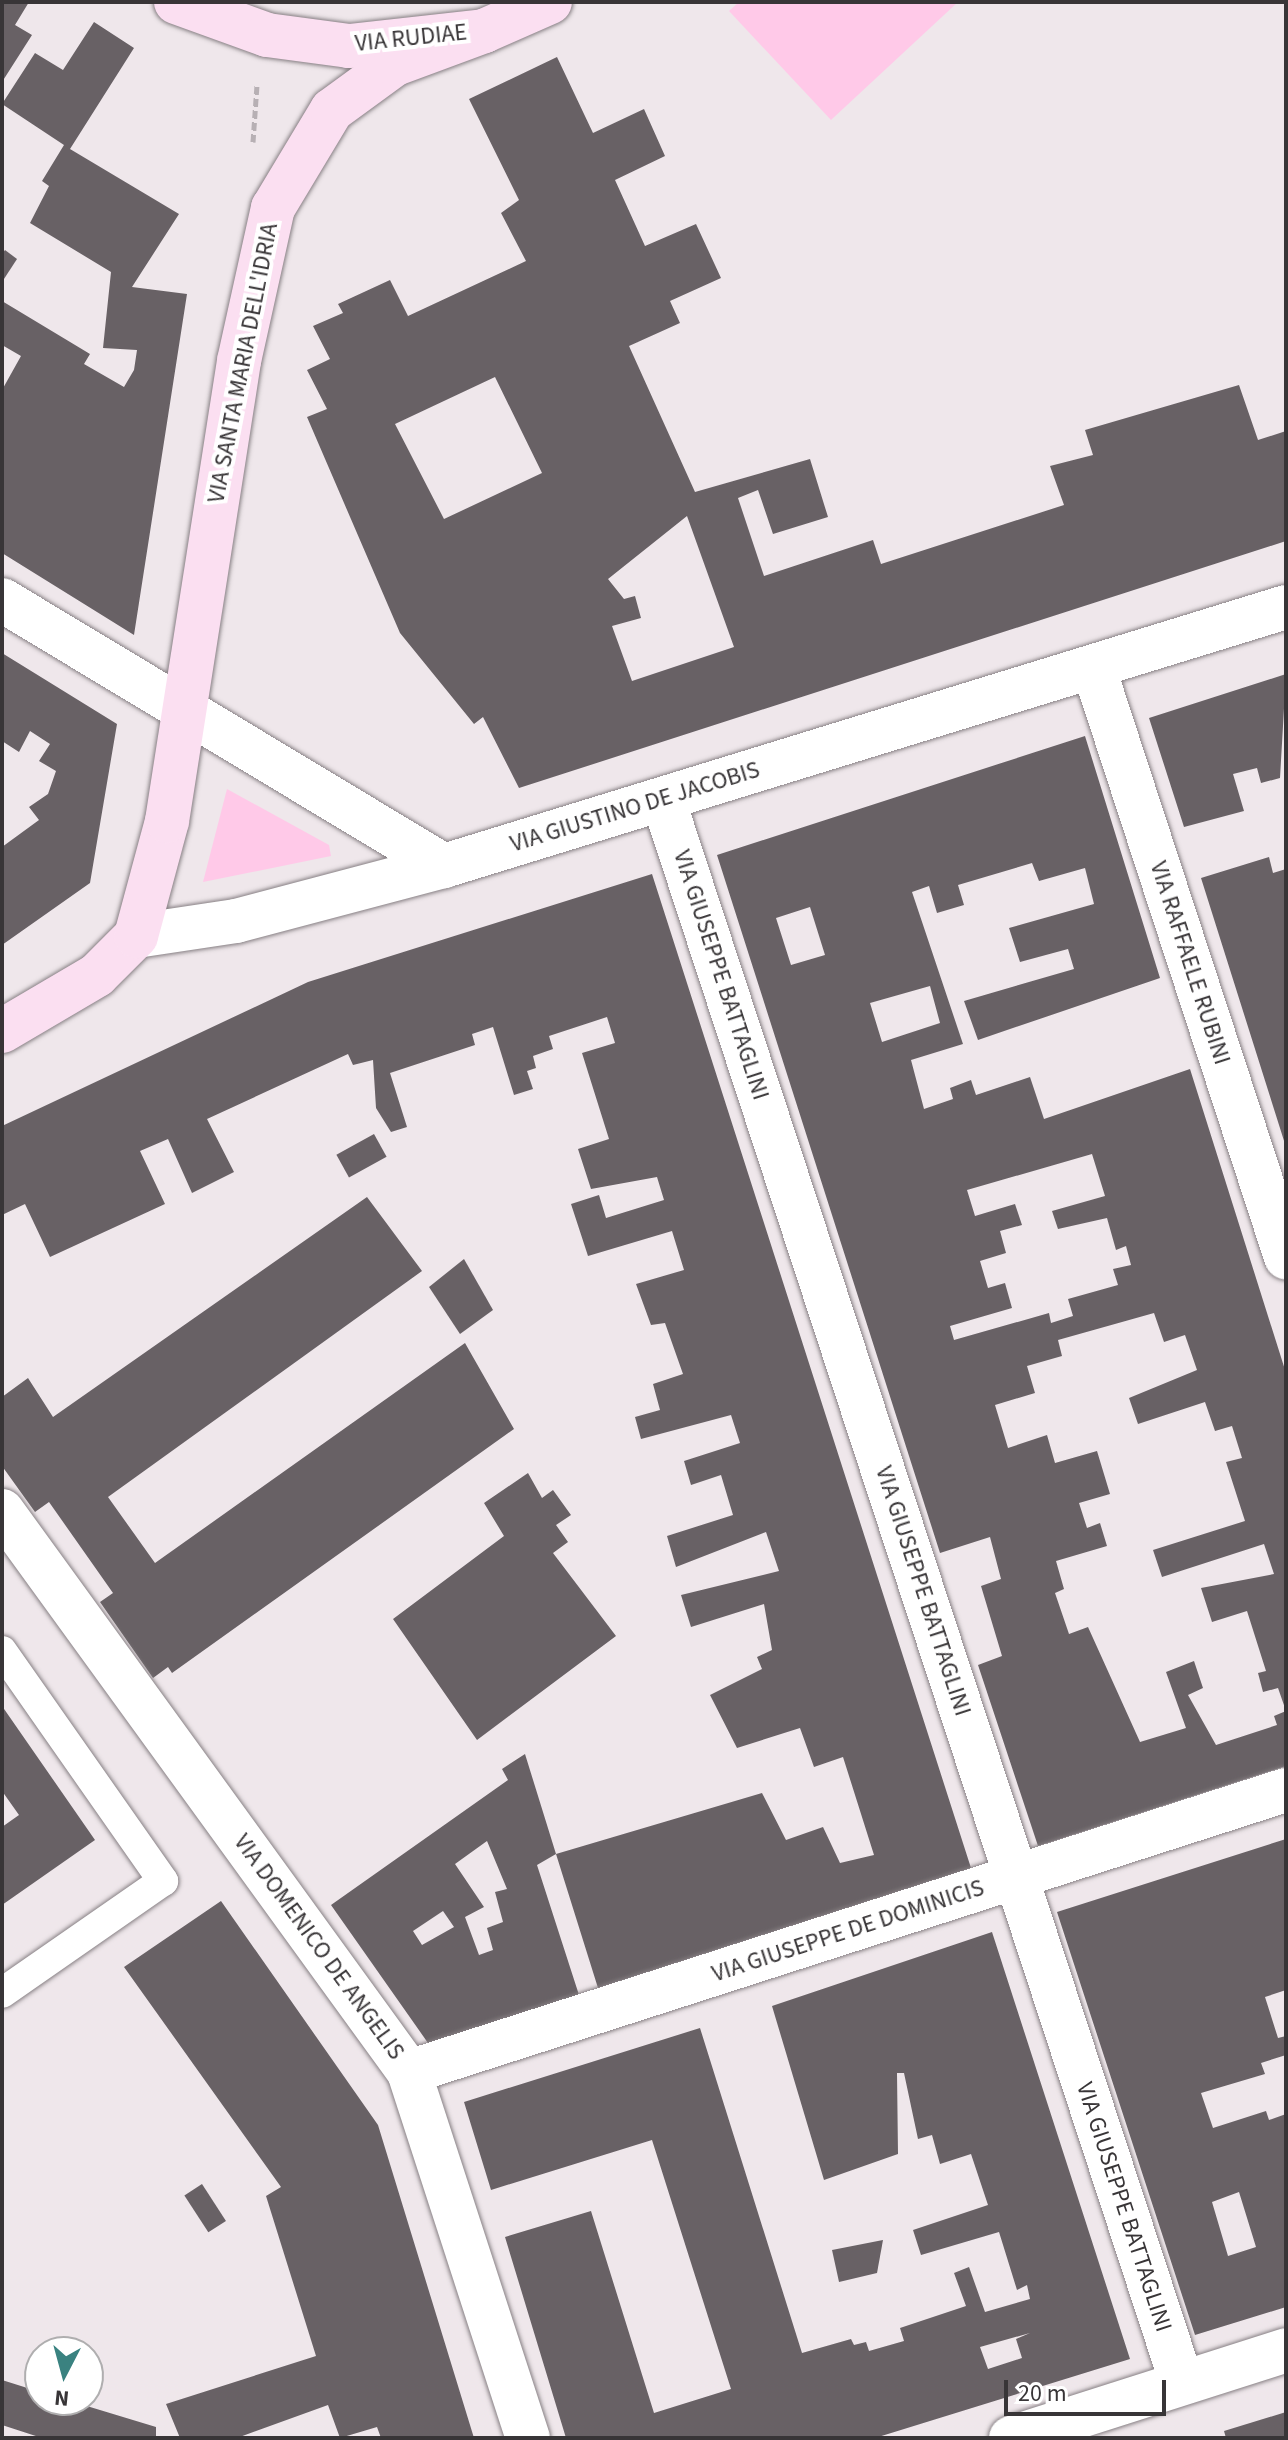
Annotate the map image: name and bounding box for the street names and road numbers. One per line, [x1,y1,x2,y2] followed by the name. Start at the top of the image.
[354,18,468,58] street label: VIA RUDIAE
[202,221,284,505] street label: VIA SANTA MARIA DELL'IDRIA
[507,755,763,859] street label: VIA GIUSTINO DE JACOBIS
[667,846,775,1104] street label: VIA GIUSEPPE BATTAGLINI
[1144,858,1236,1068] street label: VIA RAFFAELE RUBINI
[869,1462,977,1720] street label: VIA GIUSEPPE BATTAGLINI
[227,1829,411,2065] street label: VIA DOMENICO DE ANGELIS
[708,1873,988,1989] street label: VIA GIUSEPPE DE DOMINICIS
[1070,2078,1178,2336] street label: VIA GIUSEPPE BATTAGLINI

